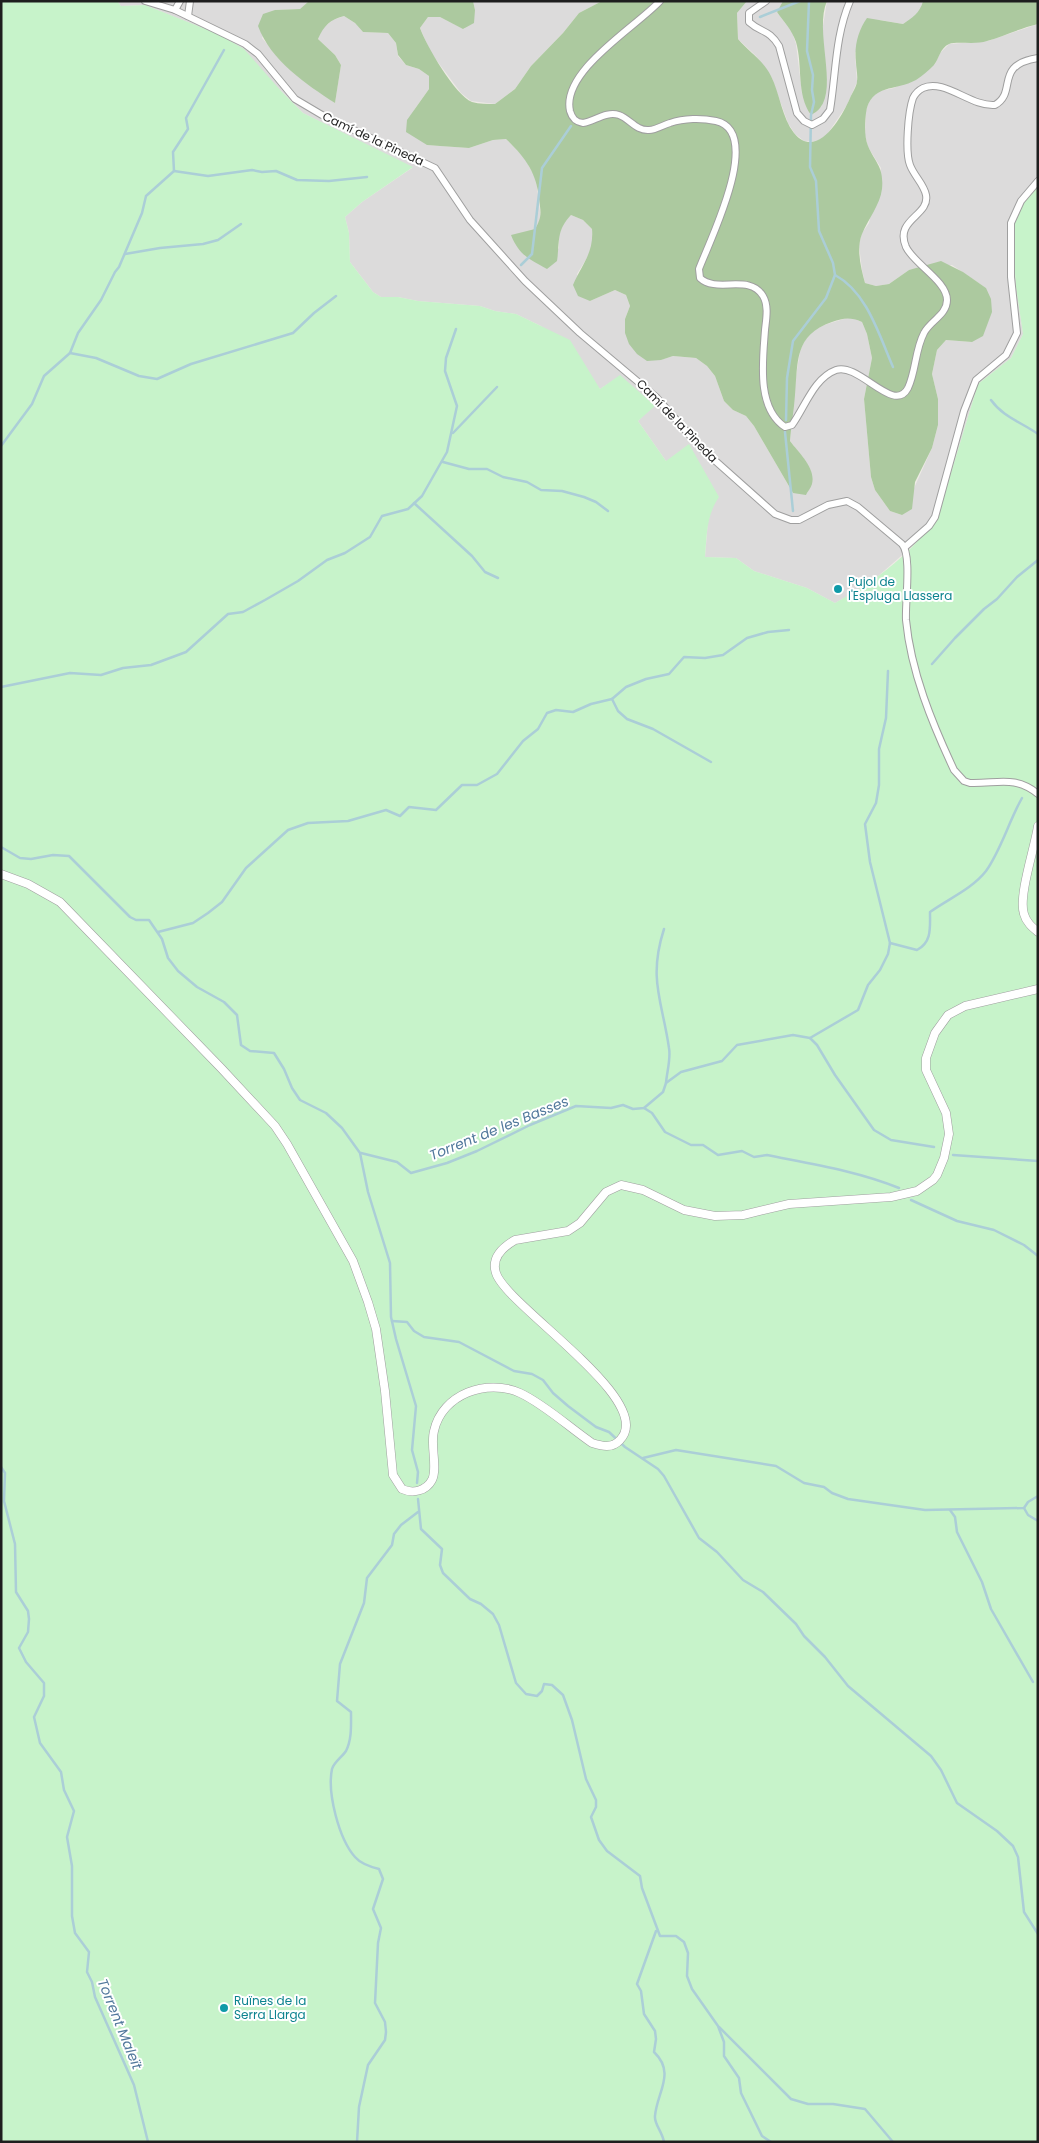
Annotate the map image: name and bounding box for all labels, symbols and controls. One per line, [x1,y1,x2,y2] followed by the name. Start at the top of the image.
[320,108,427,170] street label: Camí de la Pineda
[633,375,722,466] street label: Camí de la Pineda
[848,573,952,604] place label: Pujol de l'Espluga Llassera
[832,583,844,595] marker: Pujol de l'Espluga Llassera
[426,1091,572,1165] water label: Torrent de les Basses
[93,1976,148,2073] water label: Torrent Maleït
[234,1992,306,2023] place label: Ruïnes de la Serra Llarga
[218,2002,230,2014] marker: Ruïnes de la Serra Llarga

